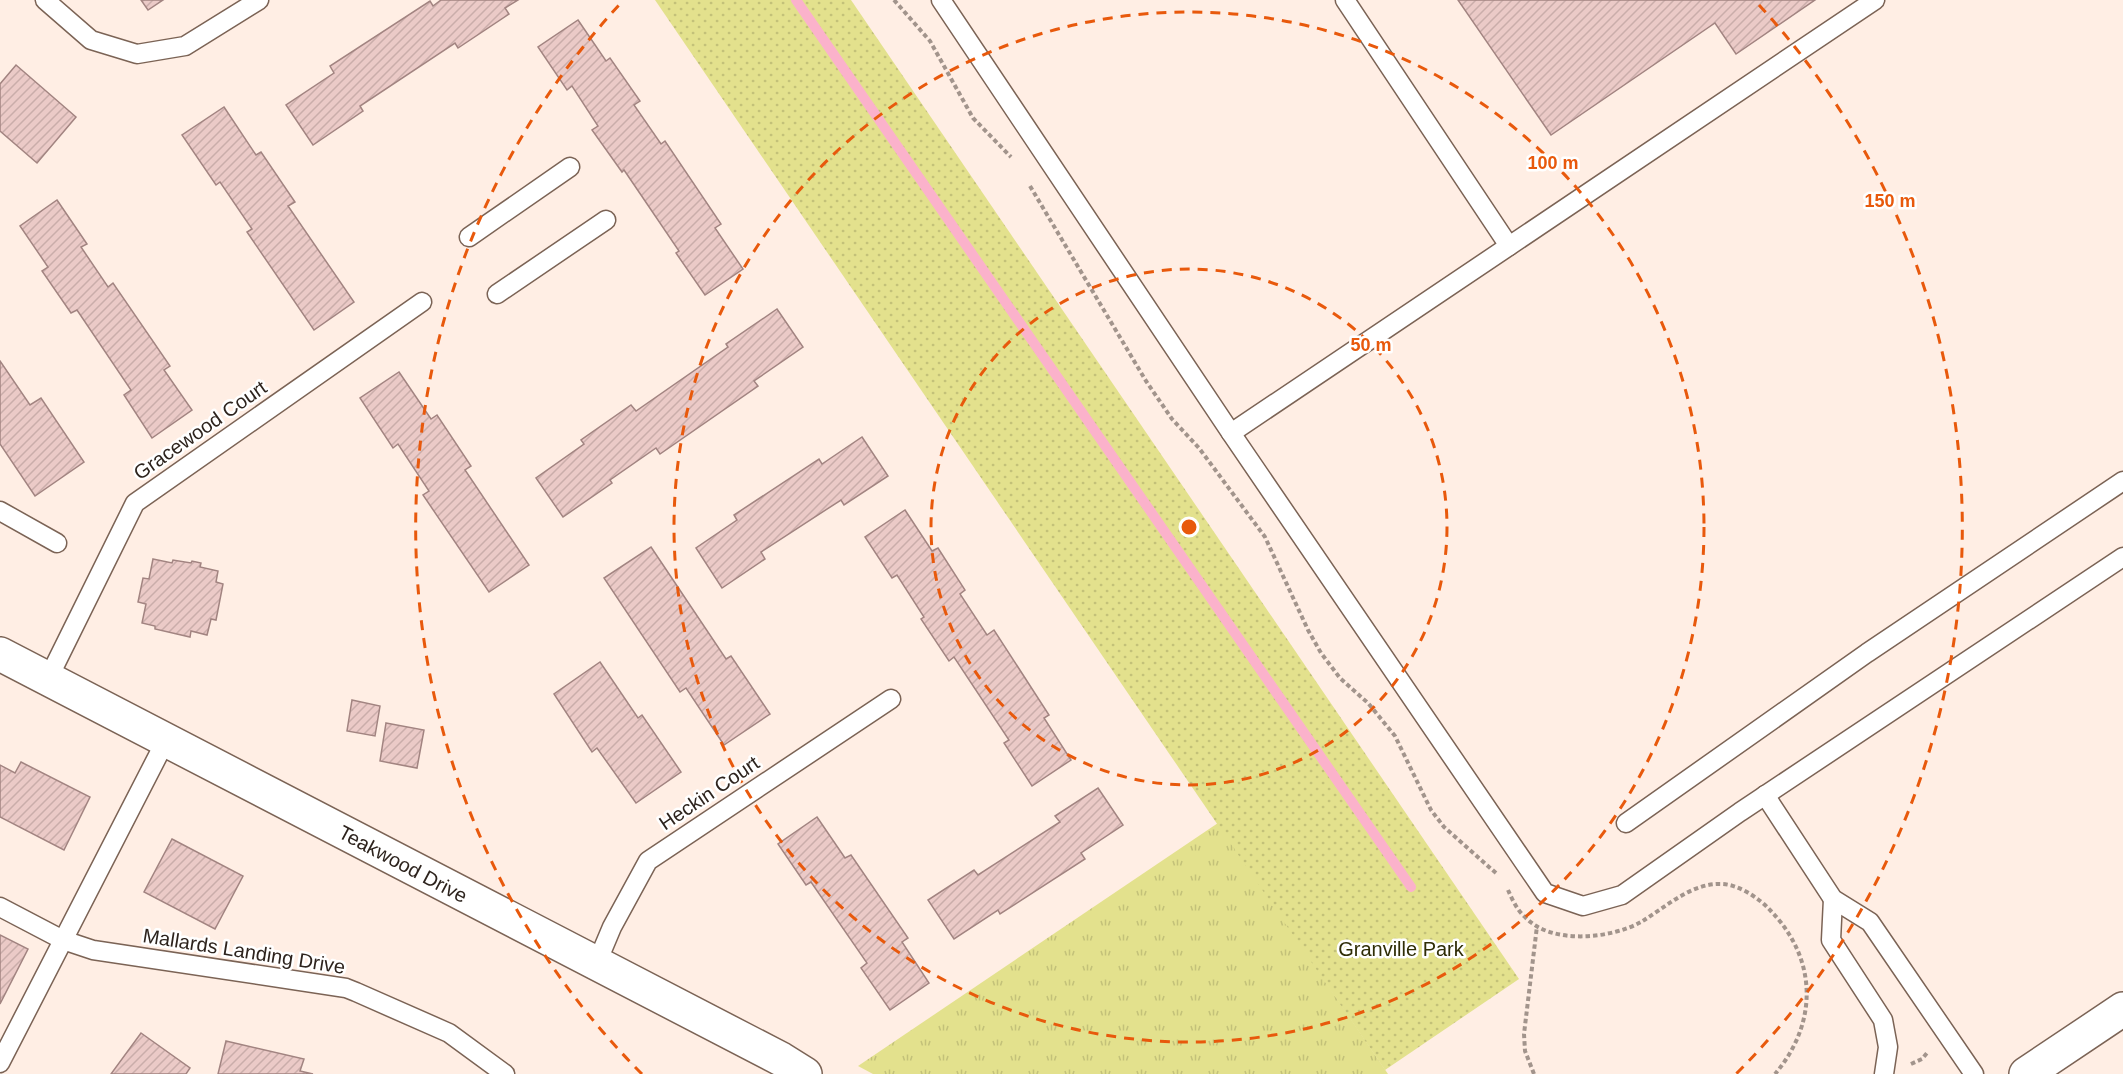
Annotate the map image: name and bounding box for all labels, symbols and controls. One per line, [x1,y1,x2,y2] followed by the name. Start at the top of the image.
[1527,153,1579,173] text: 100 m
[1864,191,1916,211] text: 150 m
[1350,335,1392,355] text: 50 m
[129,376,271,484] street label: Gracewood Court
[1179,517,1199,537] centre of rings
[655,751,763,834] street label: Heckin Court
[335,821,471,907] street label: Teakwood Drive
[141,924,347,978] street label: Mallards Landing Drive
[1338,938,1465,960] park label: Granville Park

